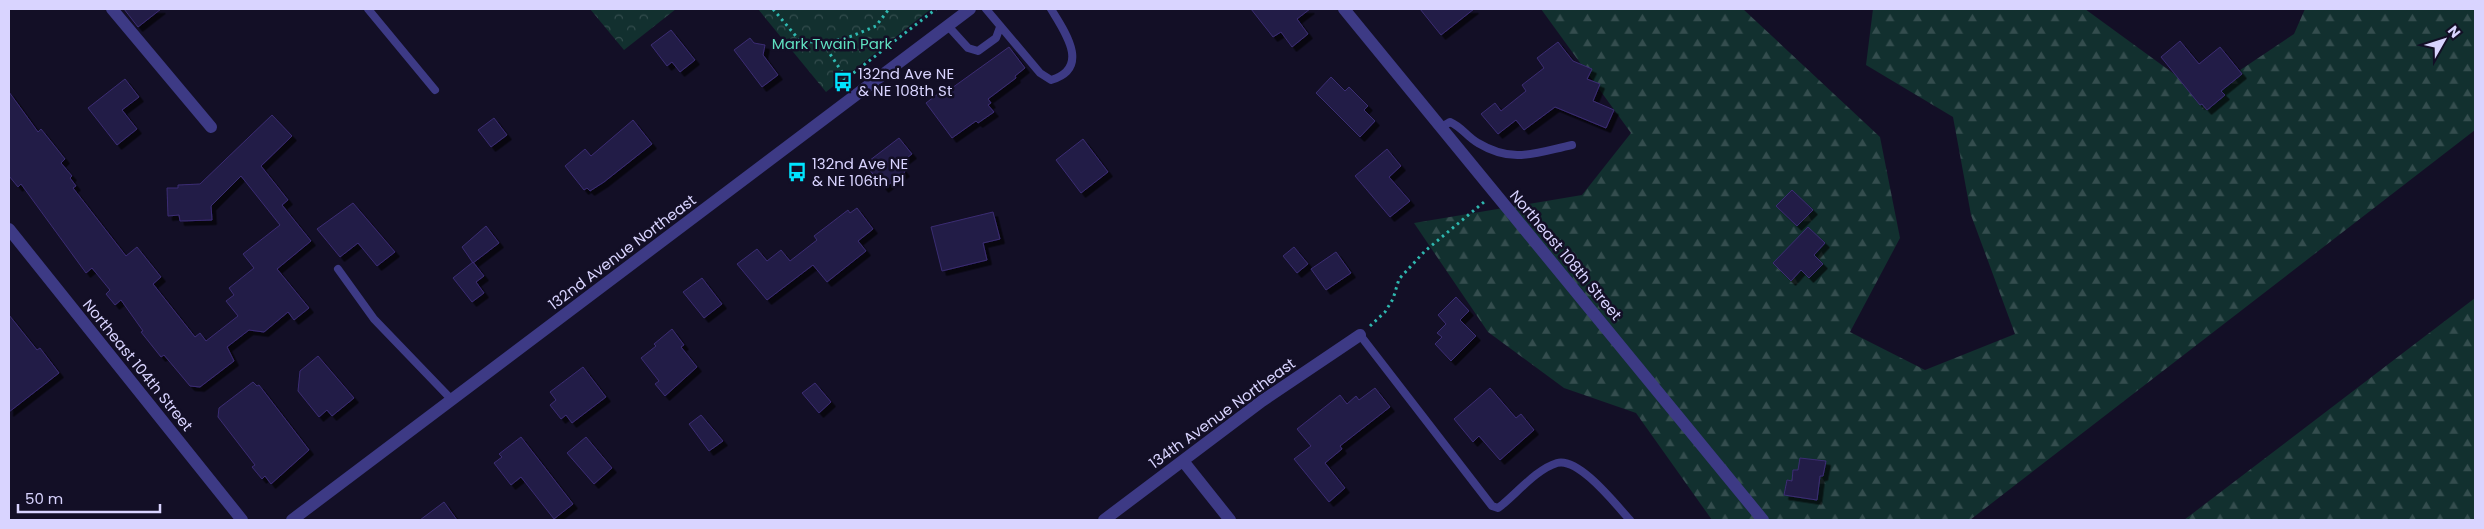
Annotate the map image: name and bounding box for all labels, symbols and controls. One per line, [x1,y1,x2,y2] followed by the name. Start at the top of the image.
[2419,15,2469,65] north arrow
[2443,21,2465,42] text: N
[772,33,892,54] park label: Mark Twain Park
[858,63,954,101] place label: 132nd Ave NE & NE 108th St
[832,71,854,93] bus stop icon: 132nd Ave NE & NE 108th St
[812,153,908,191] place label: 132nd Ave NE & NE 106th Pl
[786,161,808,183] bus stop icon: 132nd Ave NE & NE 106th Pl
[1505,185,1627,325] street label: Northeast 108th Street
[544,189,700,315] street label: 132nd Avenue Northeast
[78,295,198,435] street label: Northeast 104th Street
[1145,353,1299,473] street label: 134th Avenue Northeast
[18,482,160,514] scale bar
[25,488,63,509] text: 50 m

